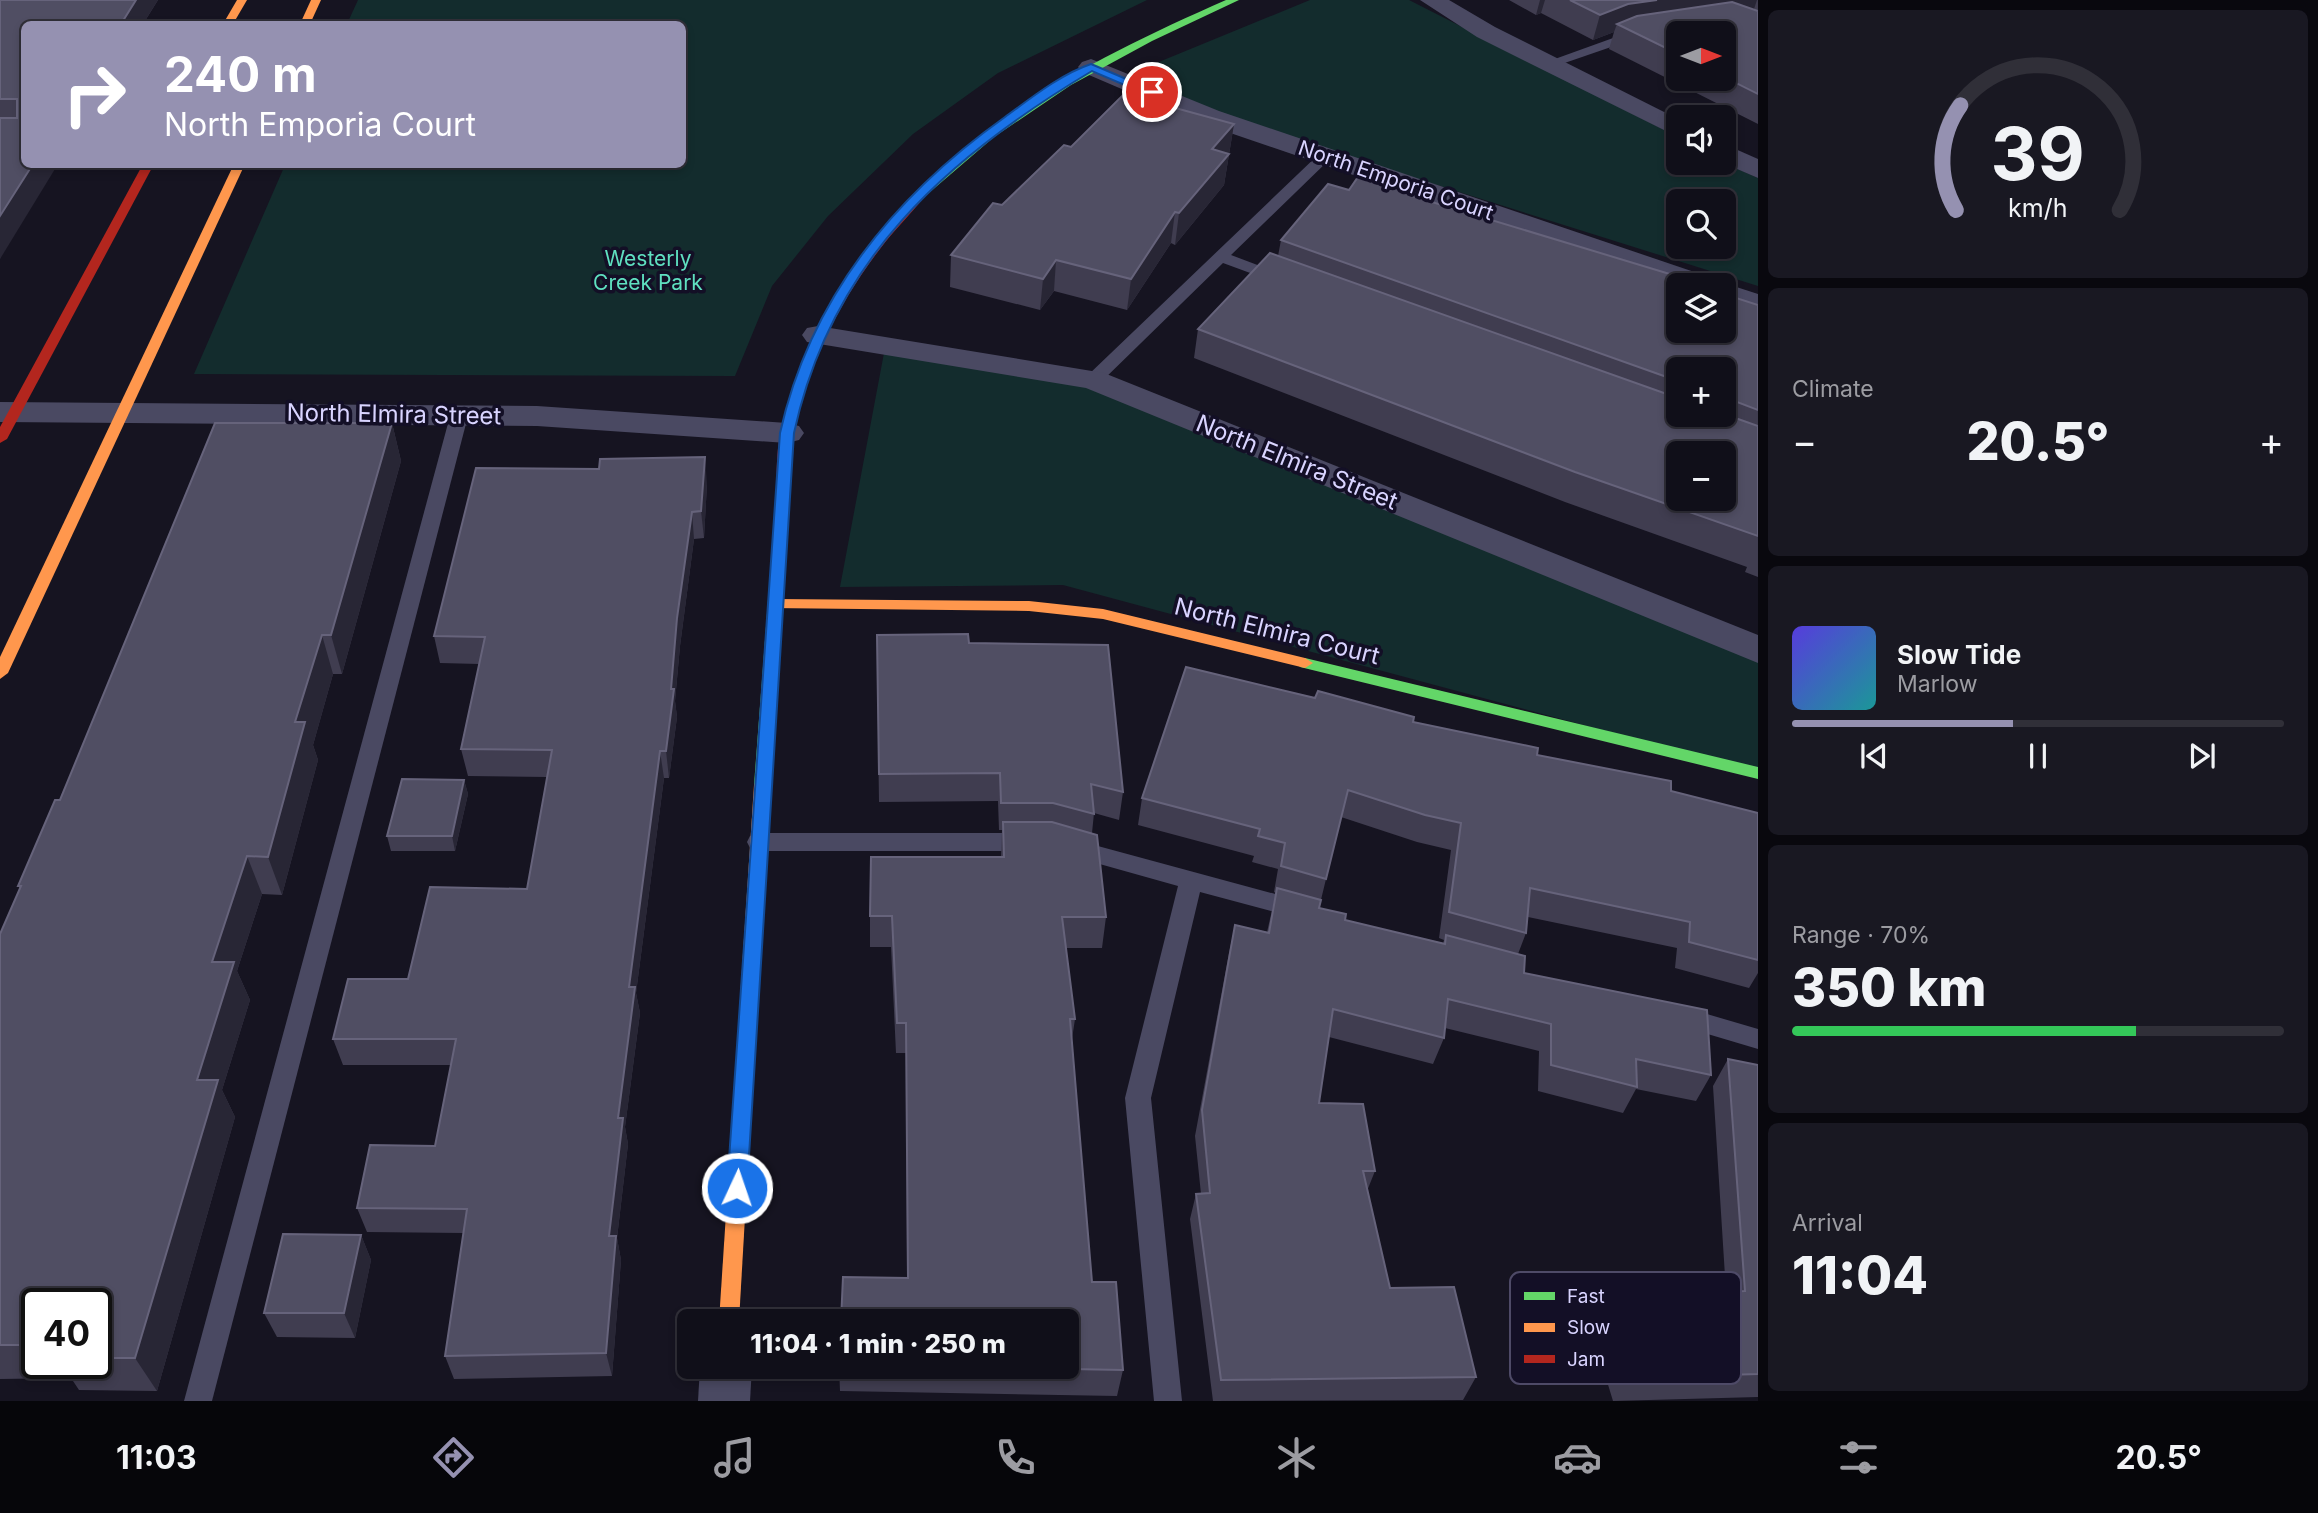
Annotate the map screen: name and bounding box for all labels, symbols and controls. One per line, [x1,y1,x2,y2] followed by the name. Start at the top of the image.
[1666,21,1736,91] north arrow
[1666,21,1736,511] map controls
[164,45,317,104] text: 240 m
[49,49,140,140] icon: right
[1122,62,1182,122] pin
[1133,73,1171,111] icon: arrive
[164,105,476,144] text: North Emporia Court
[1666,105,1736,175] button: sound
[1991,109,2085,198] text: 39
[1295,135,1497,225] street label: North Emporia Court
[1666,189,1736,259] button: search
[2008,193,2068,223] text: km/h
[593,246,703,295] park label: Westerly Creek Park
[1666,273,1736,343] button: layers
[1666,357,1736,427] button: +
[1792,375,1874,403] text: Climate
[286,398,502,430] street label: North Elmira Street
[1192,408,1402,516] street label: North Elmira Street
[1966,410,2110,473] text: 20.5°
[1792,418,1817,464] text: −
[2259,418,2284,464] text: +
[1666,441,1736,511] button: −
[1171,591,1383,671] street label: North Elmira Court
[1897,639,2021,670] text: Slow Tide
[1897,670,1977,698] text: Marlow
[1855,737,1893,775] icon: previous
[2019,737,2057,775] icon: pause
[2183,737,2221,775] icon: next
[1792,921,1930,949] text: Range · 70%
[1792,956,1986,1019] text: 350 km
[700,1151,774,1225] position arrow
[1792,1209,1863,1237] text: Arrival
[1792,1244,1928,1307] text: 11:04
[1510,1272,1741,1384] legend
[1567,1285,1605,1308] text: Fast
[21,1288,112,1379] speed limit sign: 40
[1567,1316,1610,1339] text: Slow
[750,1328,1006,1359] text: 11:04 · 1 min · 250 m
[1567,1348,1605,1371] text: Jam
[429,1433,478,1482] icon: directions
[710,1433,759,1482] icon: music
[991,1433,1040,1482] icon: phone
[1272,1433,1321,1482] icon: climate
[1553,1433,1602,1482] icon: car
[1834,1433,1883,1482] icon: filters
[116,1438,197,1477] text: 11:03
[2116,1438,2202,1477] text: 20.5°

